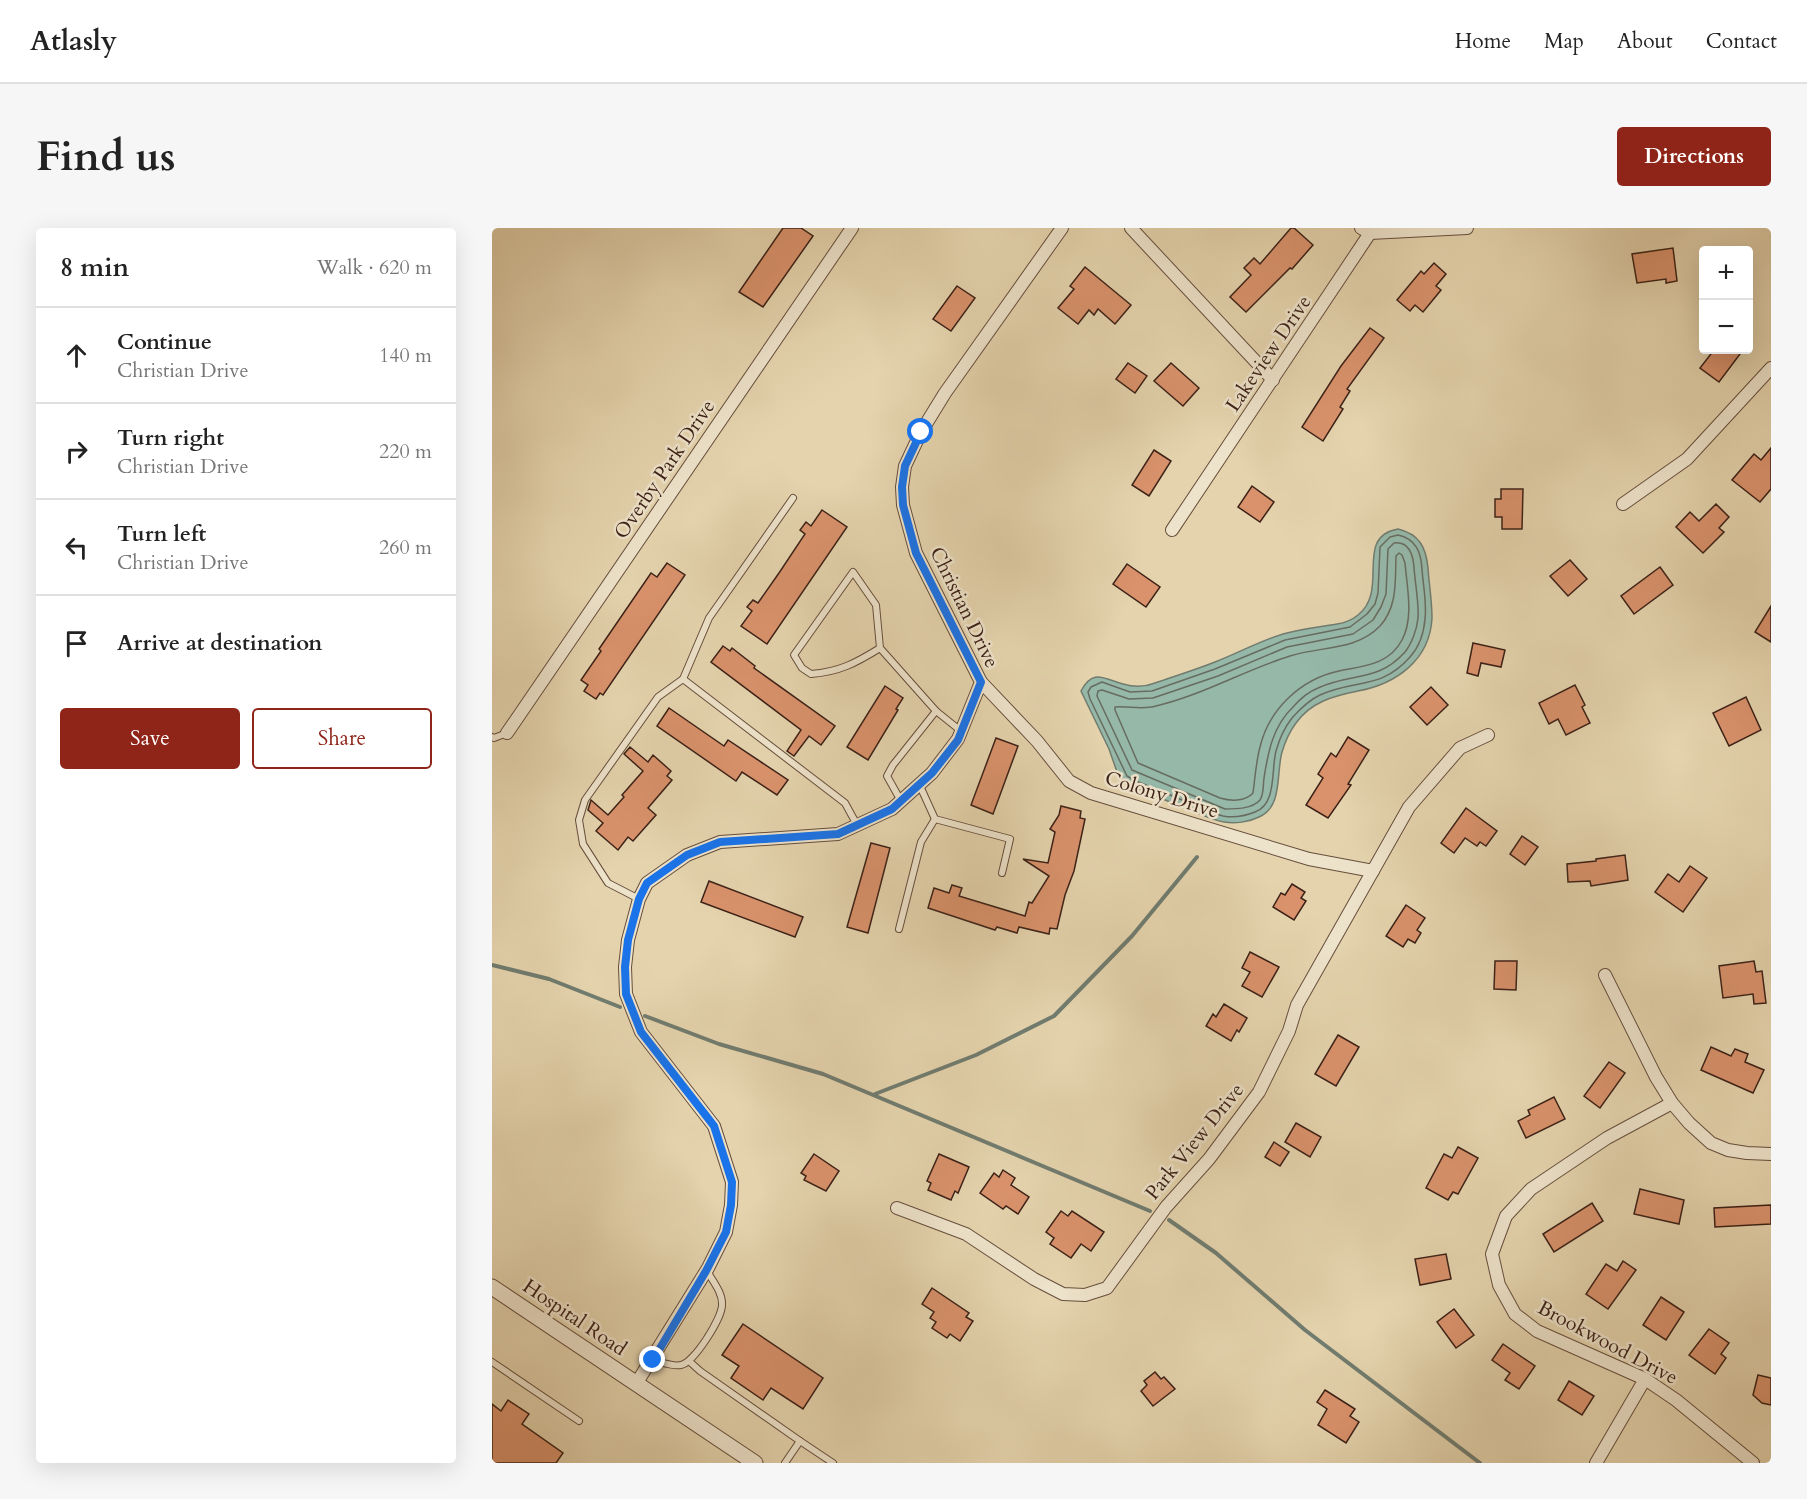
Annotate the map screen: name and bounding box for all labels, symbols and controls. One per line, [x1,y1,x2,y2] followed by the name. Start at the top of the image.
[30,22,117,60] text: Atlasly
[1455,27,1511,56] text: Home
[1544,27,1584,56] text: Map
[1617,27,1673,56] text: About
[1706,27,1777,56] text: Contact
[1617,127,1771,186] button: Directions
[36,128,176,185] text: Find us
[1699,246,1753,354] map controls
[1699,246,1753,300] button: +
[60,250,129,285] text: 8 min
[317,254,432,281] text: Walk · 620 m
[1219,290,1317,417] street label: Lakeview Drive
[1699,300,1753,354] button: −
[117,327,212,357] text: Continue
[60,339,93,372] icon: ahead
[379,342,432,369] text: 140 m
[117,357,249,384] text: Christian Drive
[608,394,721,544] street label: Overby Park Drive
[907,418,933,444] route start
[117,423,224,453] text: Turn right
[60,435,93,468] icon: right
[379,438,432,465] text: 220 m
[117,453,249,480] text: Christian Drive
[117,519,206,549] text: Turn left
[60,531,93,564] icon: left
[379,534,432,561] text: 260 m
[924,542,1006,672] street label: Christian Drive
[117,549,249,576] text: Christian Drive
[60,627,93,660] icon: arrive
[117,628,322,658] text: Arrive at destination
[60,708,240,769] button: Save
[252,708,432,769] button: Share
[1102,764,1222,825] street label: Colony Drive
[1139,1077,1250,1205] street label: Park View Drive
[517,1273,632,1362] street label: Hospital Road
[1533,1294,1683,1391] street label: Brookwood Drive
[639,1346,665,1372] route end

